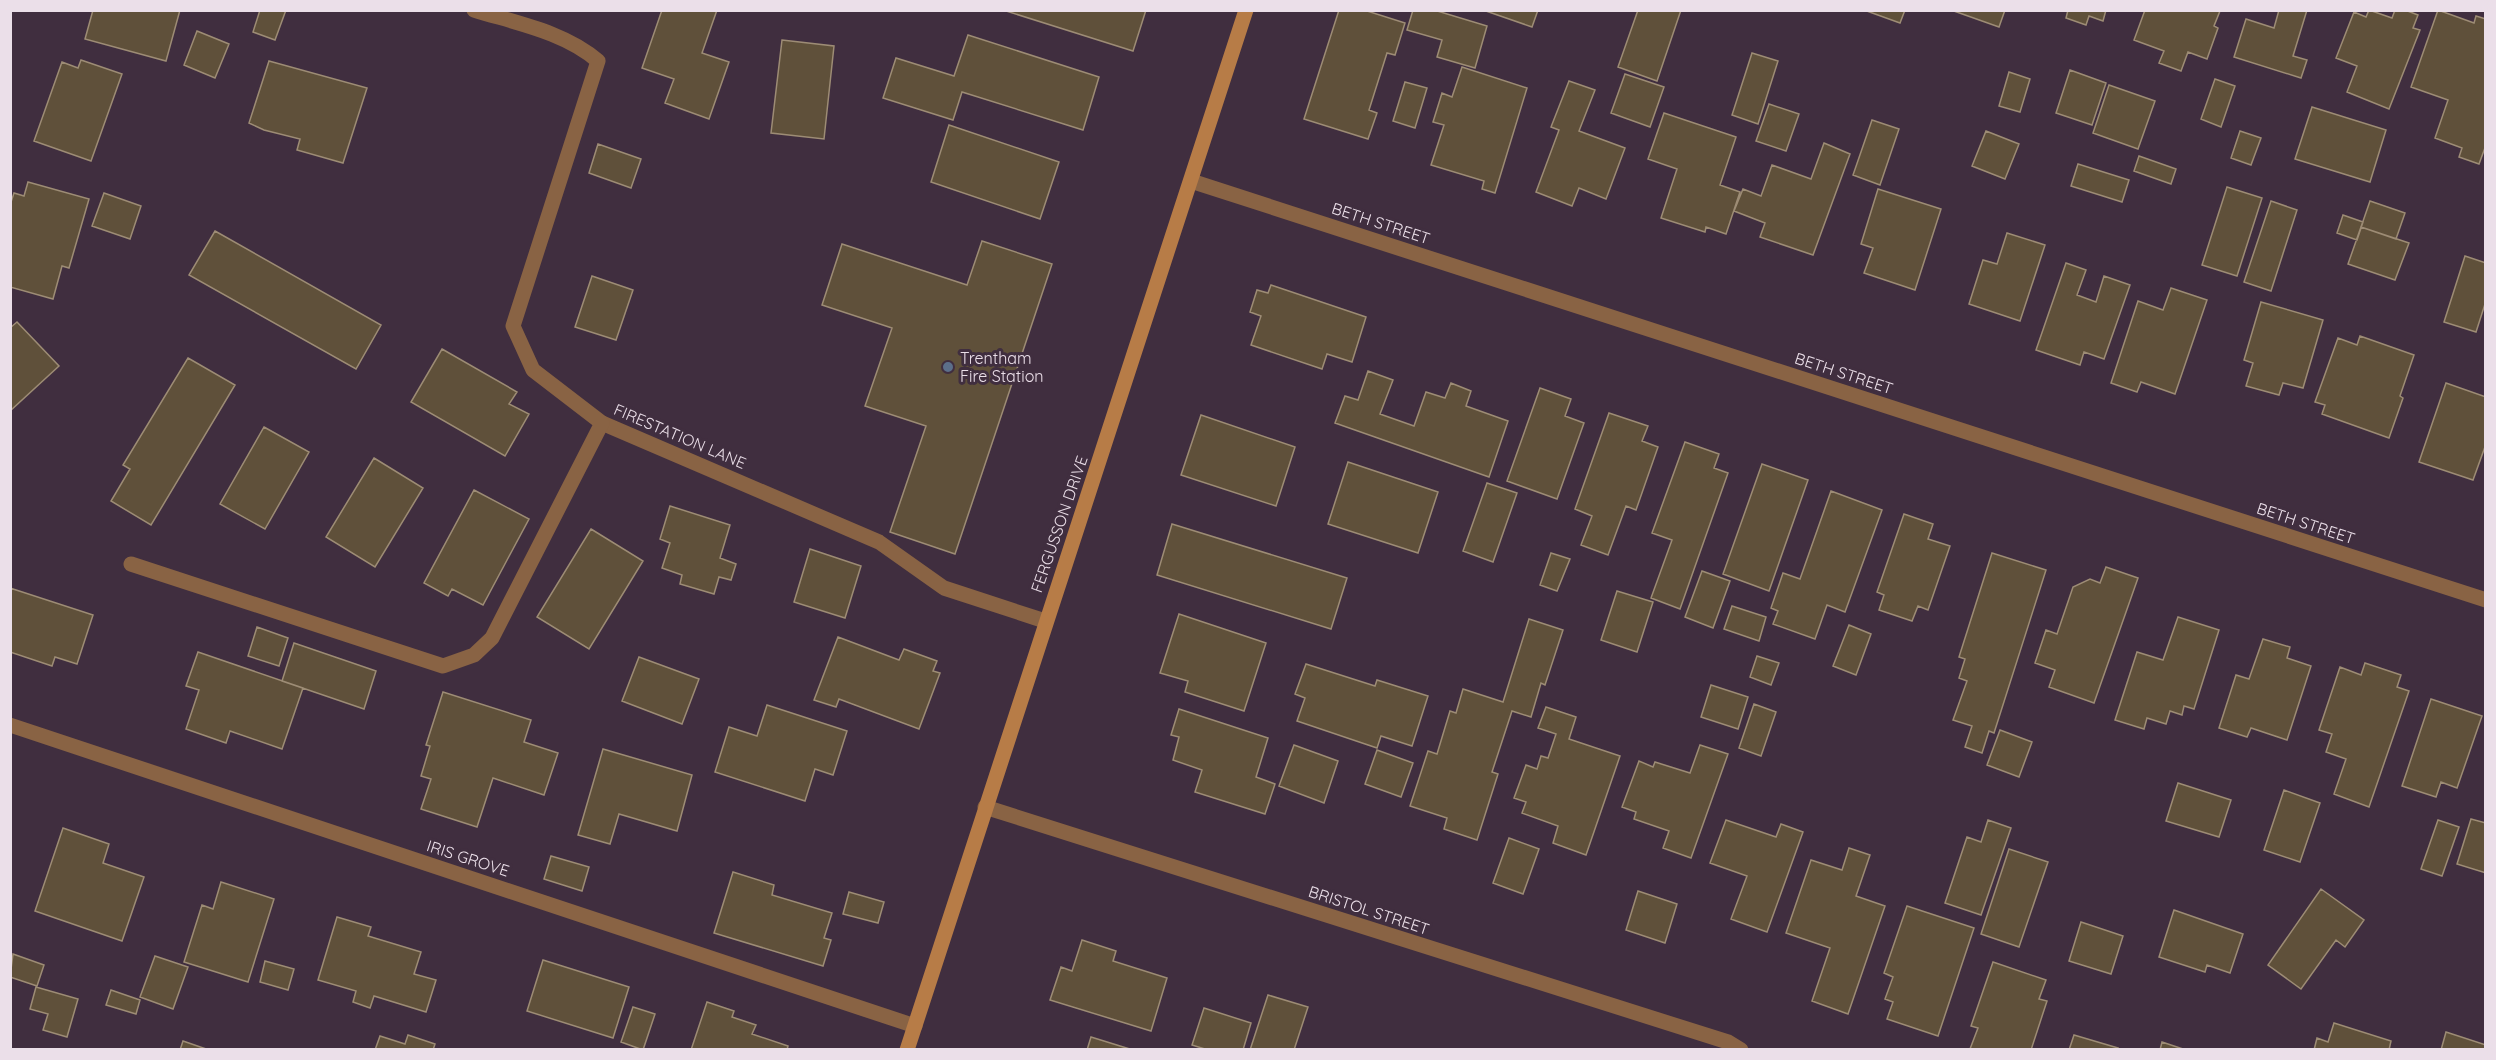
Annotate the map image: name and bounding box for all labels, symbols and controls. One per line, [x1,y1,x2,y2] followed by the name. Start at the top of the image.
[1329,198,1433,248] street label: BETH STREET
[960,348,1044,386] place label: Trentham Fire Station
[1792,348,1896,398] street label: BETH STREET
[941,360,955,374] marker: Trentham Fire Station
[611,399,749,473] street label: FIRESTATION LANE
[1026,453,1092,595] street label: FERGUSSON DRIVE
[2254,498,2358,548] street label: BETH STREET
[424,835,512,881] street label: IRIS GROVE
[1306,881,1432,939] street label: BRISTOL STREET

